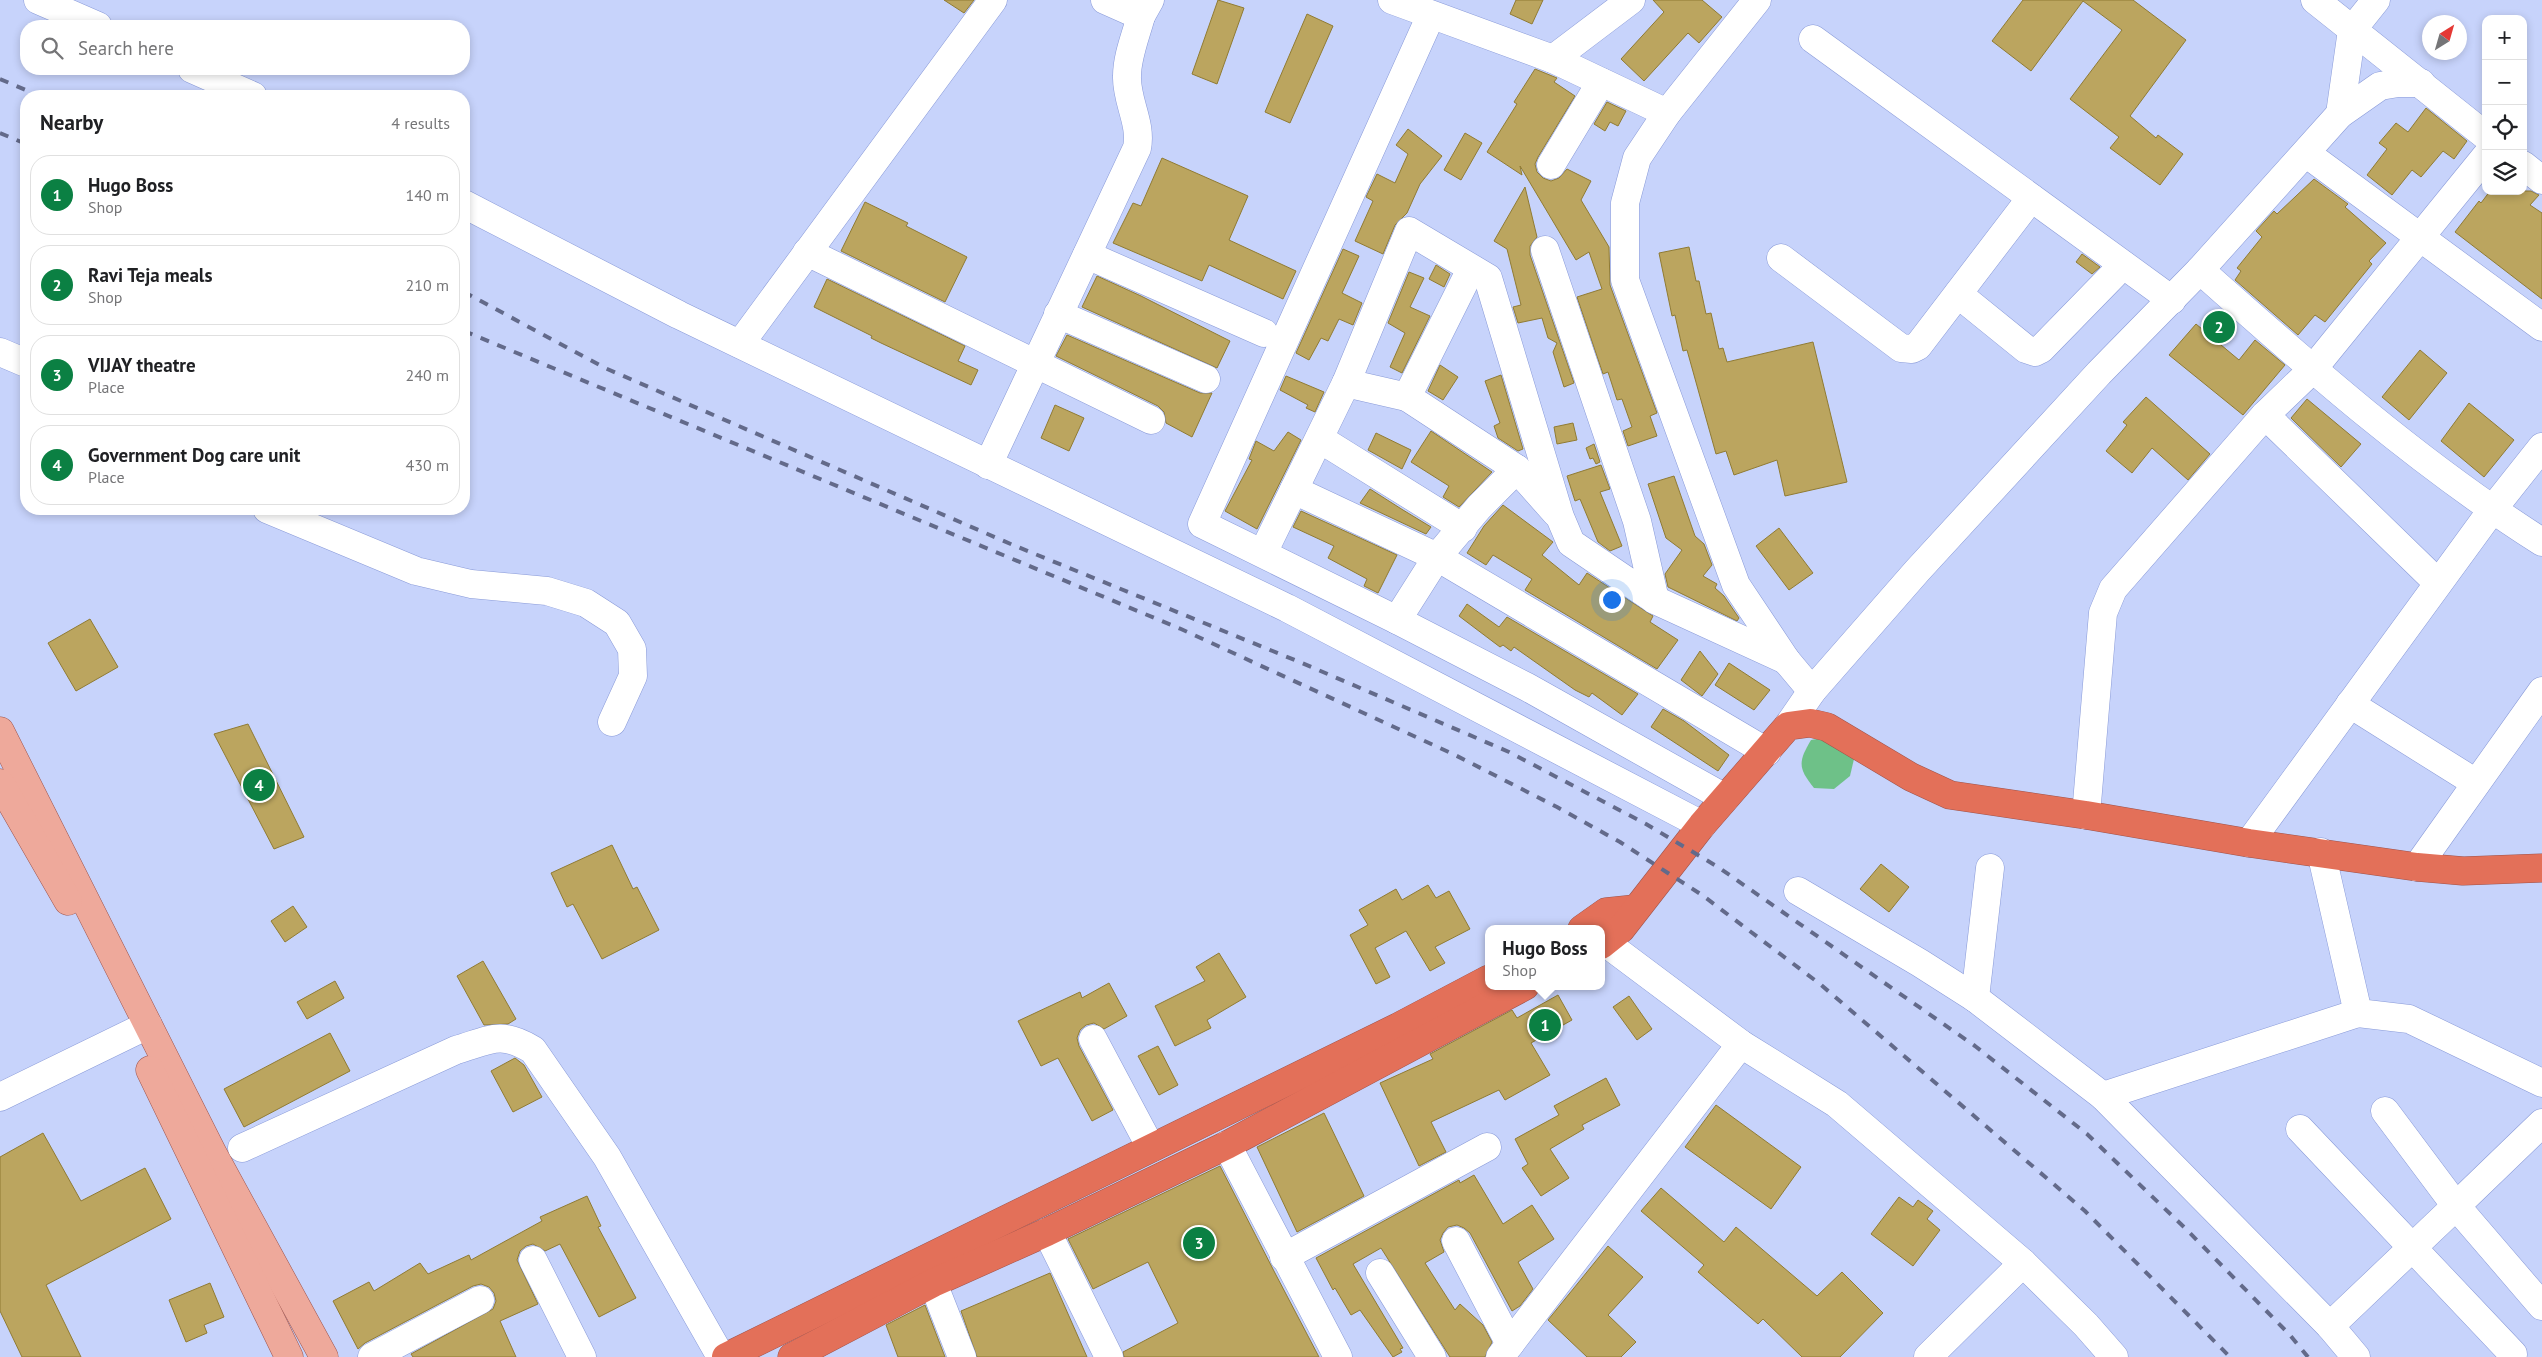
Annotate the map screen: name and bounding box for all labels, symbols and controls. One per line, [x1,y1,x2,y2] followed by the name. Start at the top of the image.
[2422,15,2467,60] north arrow
[2482,15,2527,195] map controls
[2482,15,2527,60] button: +
[20,20,470,75] search box
[38,34,66,62] icon: search
[78,36,174,60] text: Search here
[2482,60,2527,105] button: −
[2482,105,2527,150] button: locate
[40,109,103,136] text: Nearby
[391,113,450,133] text: 4 results
[2482,150,2527,195] button: layers
[88,173,173,197] text: Hugo Boss
[52,185,62,205] text: 1
[406,185,449,205] text: 140 m
[88,197,122,217] text: Shop
[88,263,212,287] text: Ravi Teja meals
[52,275,62,295] text: 2
[406,275,449,295] text: 210 m
[88,287,122,307] text: Shop
[2203,308,2235,346] pin: 2
[88,353,196,377] text: VIJAY theatre
[52,365,62,385] text: 3
[406,365,449,385] text: 240 m
[88,377,125,397] text: Place
[88,443,300,467] text: Government Dog care unit
[52,455,62,475] text: 4
[406,455,449,475] text: 430 m
[88,467,125,487] text: Place
[1599,587,1625,613] your location
[243,766,275,804] pin: 4
[1485,925,1605,990] popup
[1502,936,1588,960] text: Hugo Boss
[1502,960,1537,980] text: Shop
[1529,1006,1561,1044] pin: 1
[1183,1224,1215,1262] pin: 3

